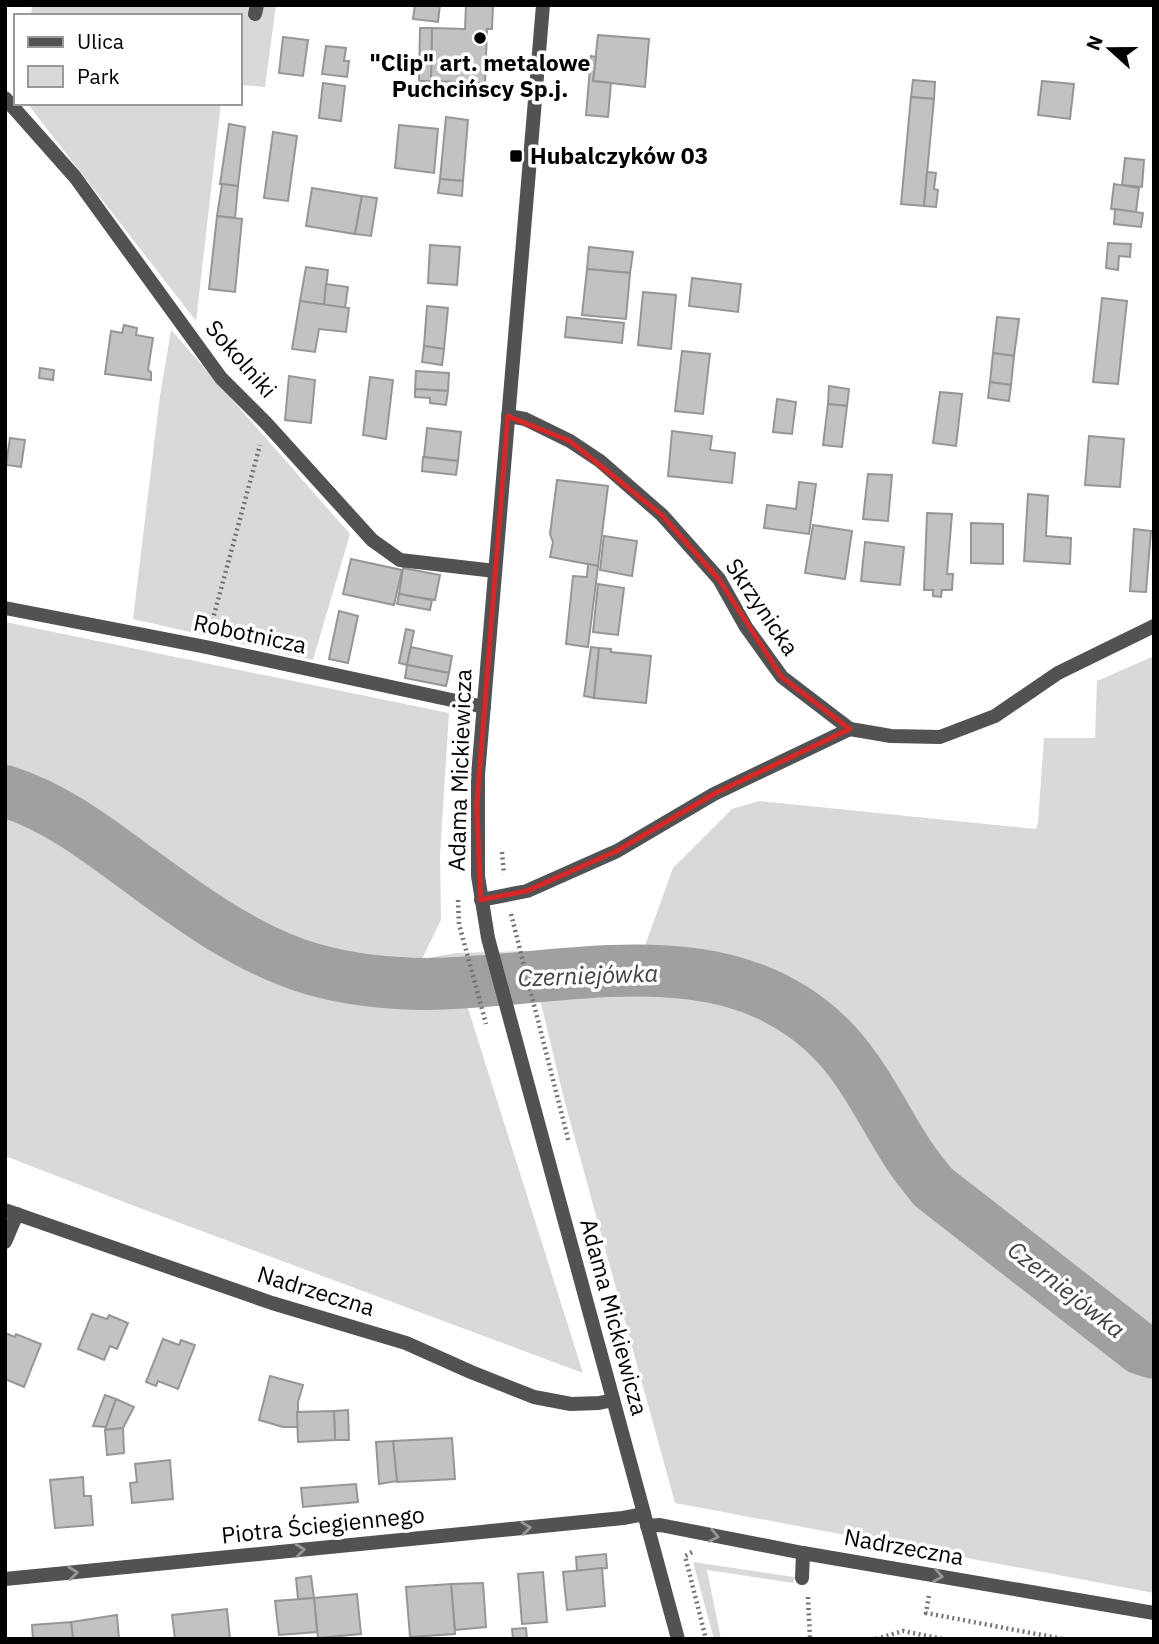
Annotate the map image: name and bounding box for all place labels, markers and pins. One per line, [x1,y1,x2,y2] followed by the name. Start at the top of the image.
[472,30,488,46] marker: "Clip" art. metalowe Puchcińscy Sp.j.
[370,47,591,103] place label: "Clip" art. metalowe Puchcińscy Sp.j.
[530,140,708,170] place label: Hubalczyków 03
[508,148,524,164] marker: Hubalczyków 03

